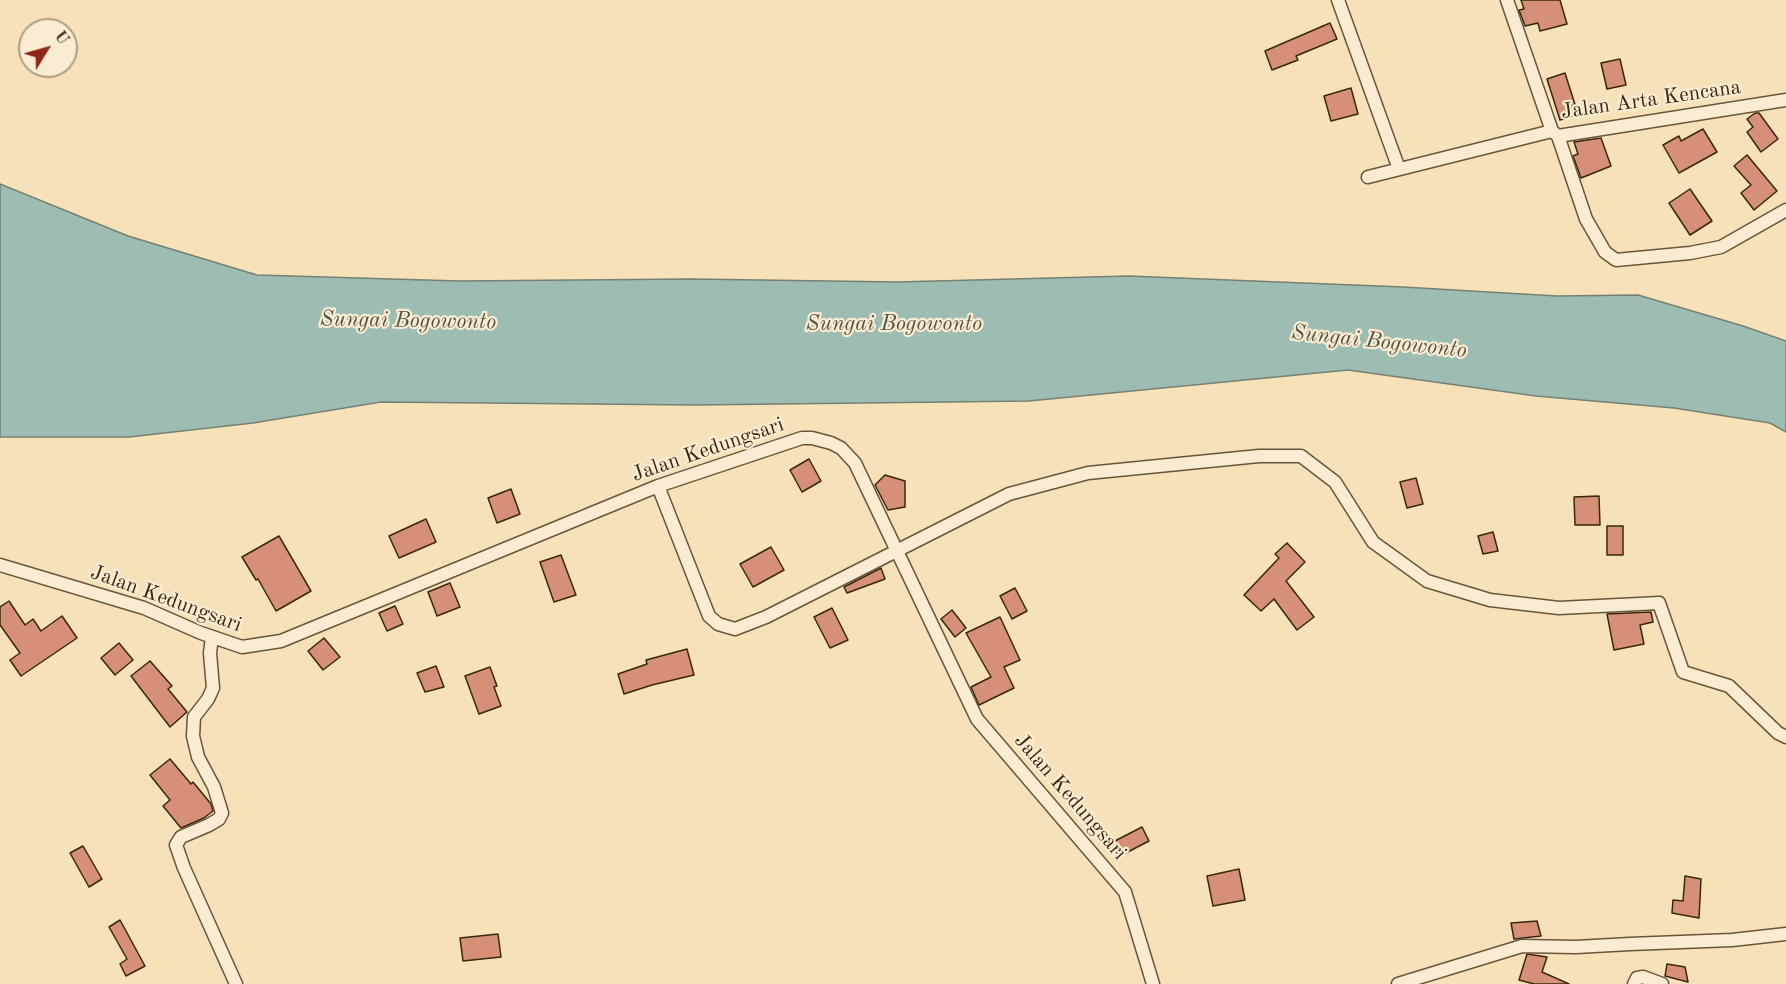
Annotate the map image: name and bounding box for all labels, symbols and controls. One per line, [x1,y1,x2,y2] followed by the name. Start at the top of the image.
[18,18,78,78] north arrow
[51,28,71,48] text: U
[1559,75,1743,125] street label: Jalan Arta Kencana
[320,306,496,336] water label: Sungai Bogowonto
[806,311,982,337] water label: Sungai Bogowonto
[1290,320,1468,364] water label: Sungai Bogowonto
[629,412,787,488] street label: Jalan Kedungsari
[87,560,245,638] street label: Jalan Kedungsari
[1008,729,1132,865] street label: Jalan Kedungsari

